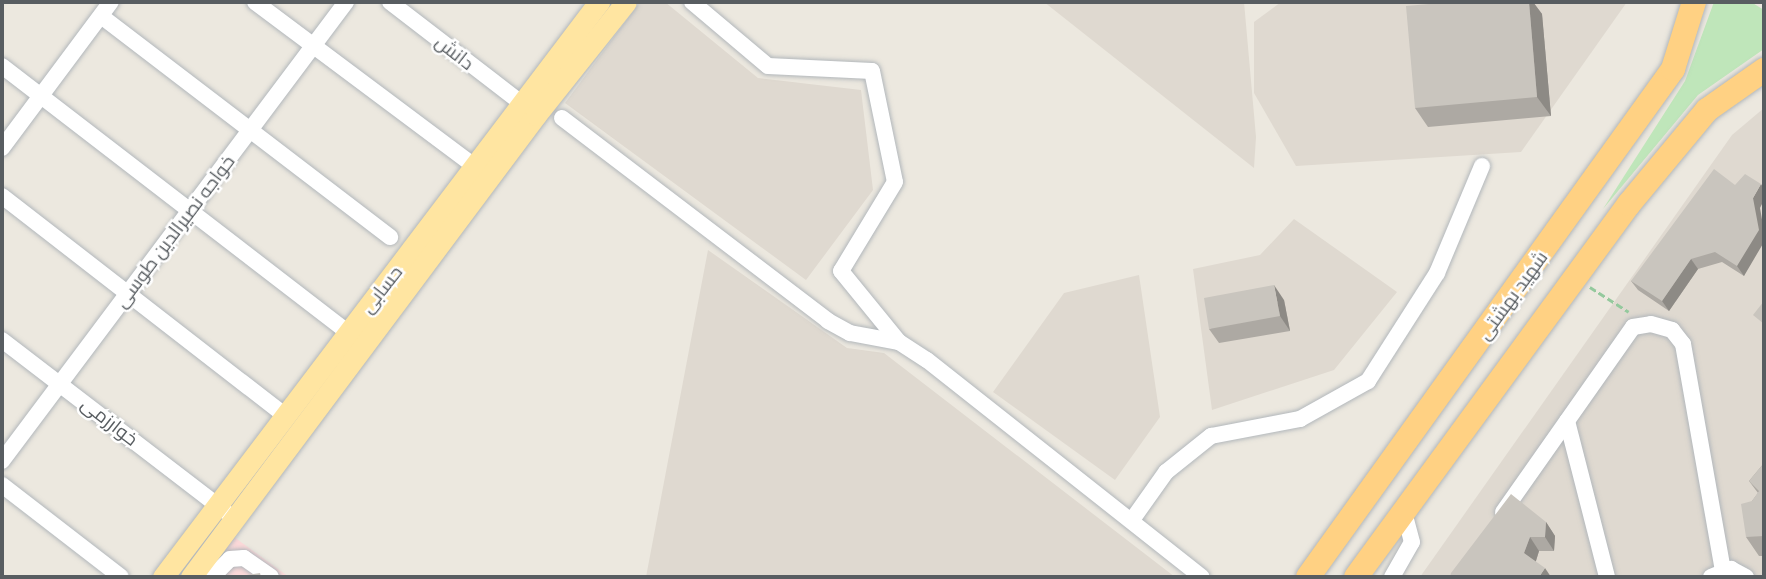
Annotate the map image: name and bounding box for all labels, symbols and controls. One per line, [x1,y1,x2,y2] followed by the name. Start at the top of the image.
[431,30,479,74] street label: دانش
[109,150,239,312] street label: خواجه نصیرالدین طوسی
[1472,246,1552,344] street label: شهید بهشتی
[355,261,407,317] street label: حسابی
[77,392,143,450] street label: خوارزمی

